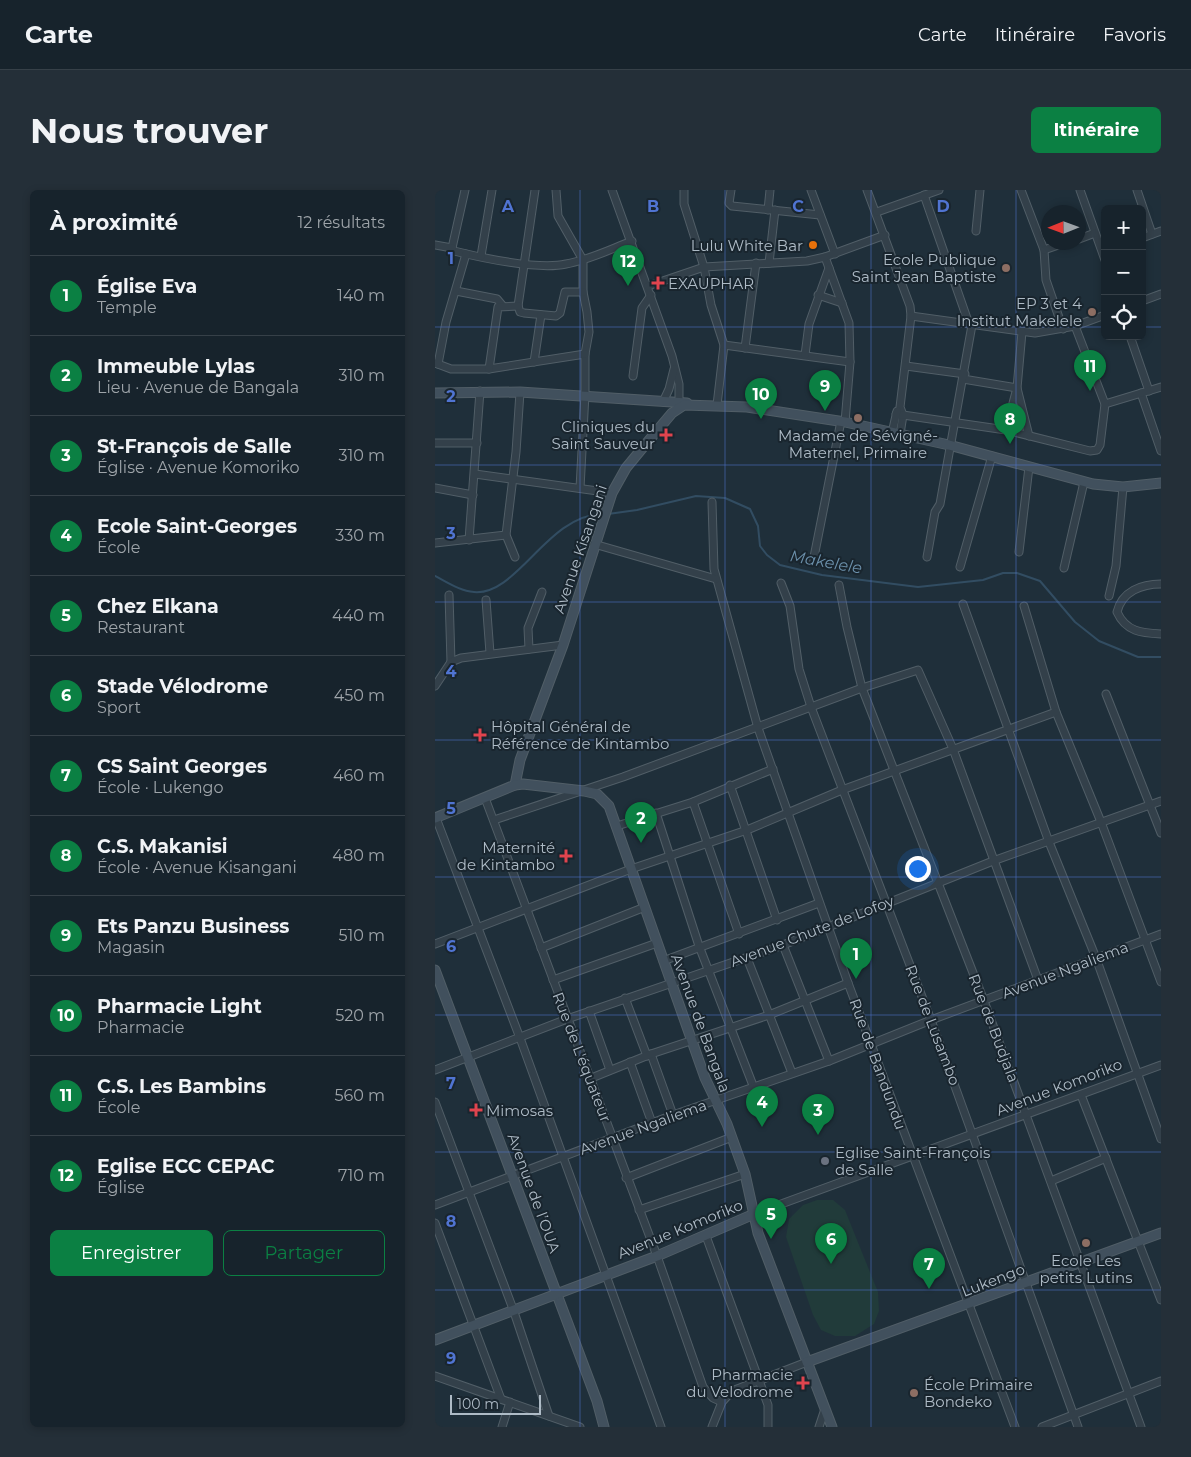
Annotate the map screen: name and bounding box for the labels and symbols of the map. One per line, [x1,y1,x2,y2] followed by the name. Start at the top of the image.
[501,197,515,216] text: A
[647,197,659,216] text: B
[792,197,804,216] text: C
[936,197,950,216] text: D
[1041,205,1086,250] north arrow
[691,236,803,255] place label: Lulu White Bar
[807,239,819,251] marker: Lulu White Bar
[612,245,644,286] pin: 12
[448,249,454,268] text: 1
[852,250,996,286] place label: Ecole Publique Saint Jean Baptiste
[1000,262,1012,274] marker: Ecole Publique Saint Jean Baptiste
[668,274,754,293] place label: EXAUPHAR
[652,277,664,289] marker: EXAUPHAR
[957,294,1082,330] place label: EP 3 et 4 Institut Makelele
[1086,306,1098,318] marker: EP 3 et 4 Institut Makelele
[1074,350,1106,391] pin: 11
[809,370,841,411] pin: 9
[745,378,777,419] pin: 10
[446,387,456,406] text: 2
[994,403,1026,444] pin: 8
[852,412,864,424] marker: Madame de Sévigné- Maternel, Primaire
[552,417,655,453] place label: Cliniques du Saint Sauveur
[778,426,938,462] place label: Madame de Sévigné- Maternel, Primaire
[659,428,673,442] marker: Cliniques du Saint Sauveur
[549,482,611,616] street label: Avenue Kisangani
[445,524,456,543] text: 3
[788,546,864,578] water label: Makelele
[445,662,457,681] text: 4
[491,717,669,753] place label: Hôpital Général de Référence de Kintambo
[473,728,487,742] marker: Hôpital Général de Référence de Kintambo
[446,799,456,818] text: 5
[625,802,657,843] pin: 2
[457,838,555,874] place label: Maternité de Kintambo
[559,849,573,863] marker: Maternité de Kintambo
[905,856,931,882] your location
[727,891,897,971] street label: Avenue Chute de Lofoy
[446,937,456,956] text: 6
[999,937,1131,1003] street label: Avenue Ngaliema
[840,938,872,979] pin: 1
[667,951,735,1095] street label: Avenue de Bangala
[901,962,965,1088] street label: Rue de Lusambo
[965,971,1023,1085] street label: Rue de Budjala
[548,989,616,1125] street label: Rue de L'équateur
[845,996,911,1132] street label: Rue de Bandundu
[993,1054,1125,1120] street label: Avenue Komoriko
[446,1074,456,1093] text: 7
[746,1086,778,1127] pin: 4
[802,1094,834,1135] pin: 3
[577,1095,709,1159] street label: Avenue Ngaliema
[486,1101,553,1120] place label: Mimosas
[470,1104,482,1116] marker: Mimosas
[504,1131,565,1256] street label: Avenue de l’OUA
[835,1143,990,1179] place label: Eglise Saint-François de Salle
[819,1155,831,1167] marker: Eglise Saint-François de Salle
[615,1195,745,1263] street label: Avenue Komoriko
[755,1198,787,1239] pin: 5
[446,1212,456,1231] text: 8
[815,1223,847,1264] pin: 6
[1080,1237,1092,1249] marker: Ecole Les petits Lutins
[913,1248,945,1289] pin: 7
[1040,1251,1132,1287] place label: Ecole Les petits Lutins
[959,1259,1027,1301] street label: Lukengo
[446,1349,456,1368] text: 9
[686,1365,793,1401] place label: Pharmacie du Velodrome
[924,1375,1033,1411] place label: École Primaire Bondeko
[797,1377,809,1389] marker: Pharmacie du Velodrome
[908,1387,920,1399] marker: École Primaire Bondeko
[450,1392,541,1415] scale bar

